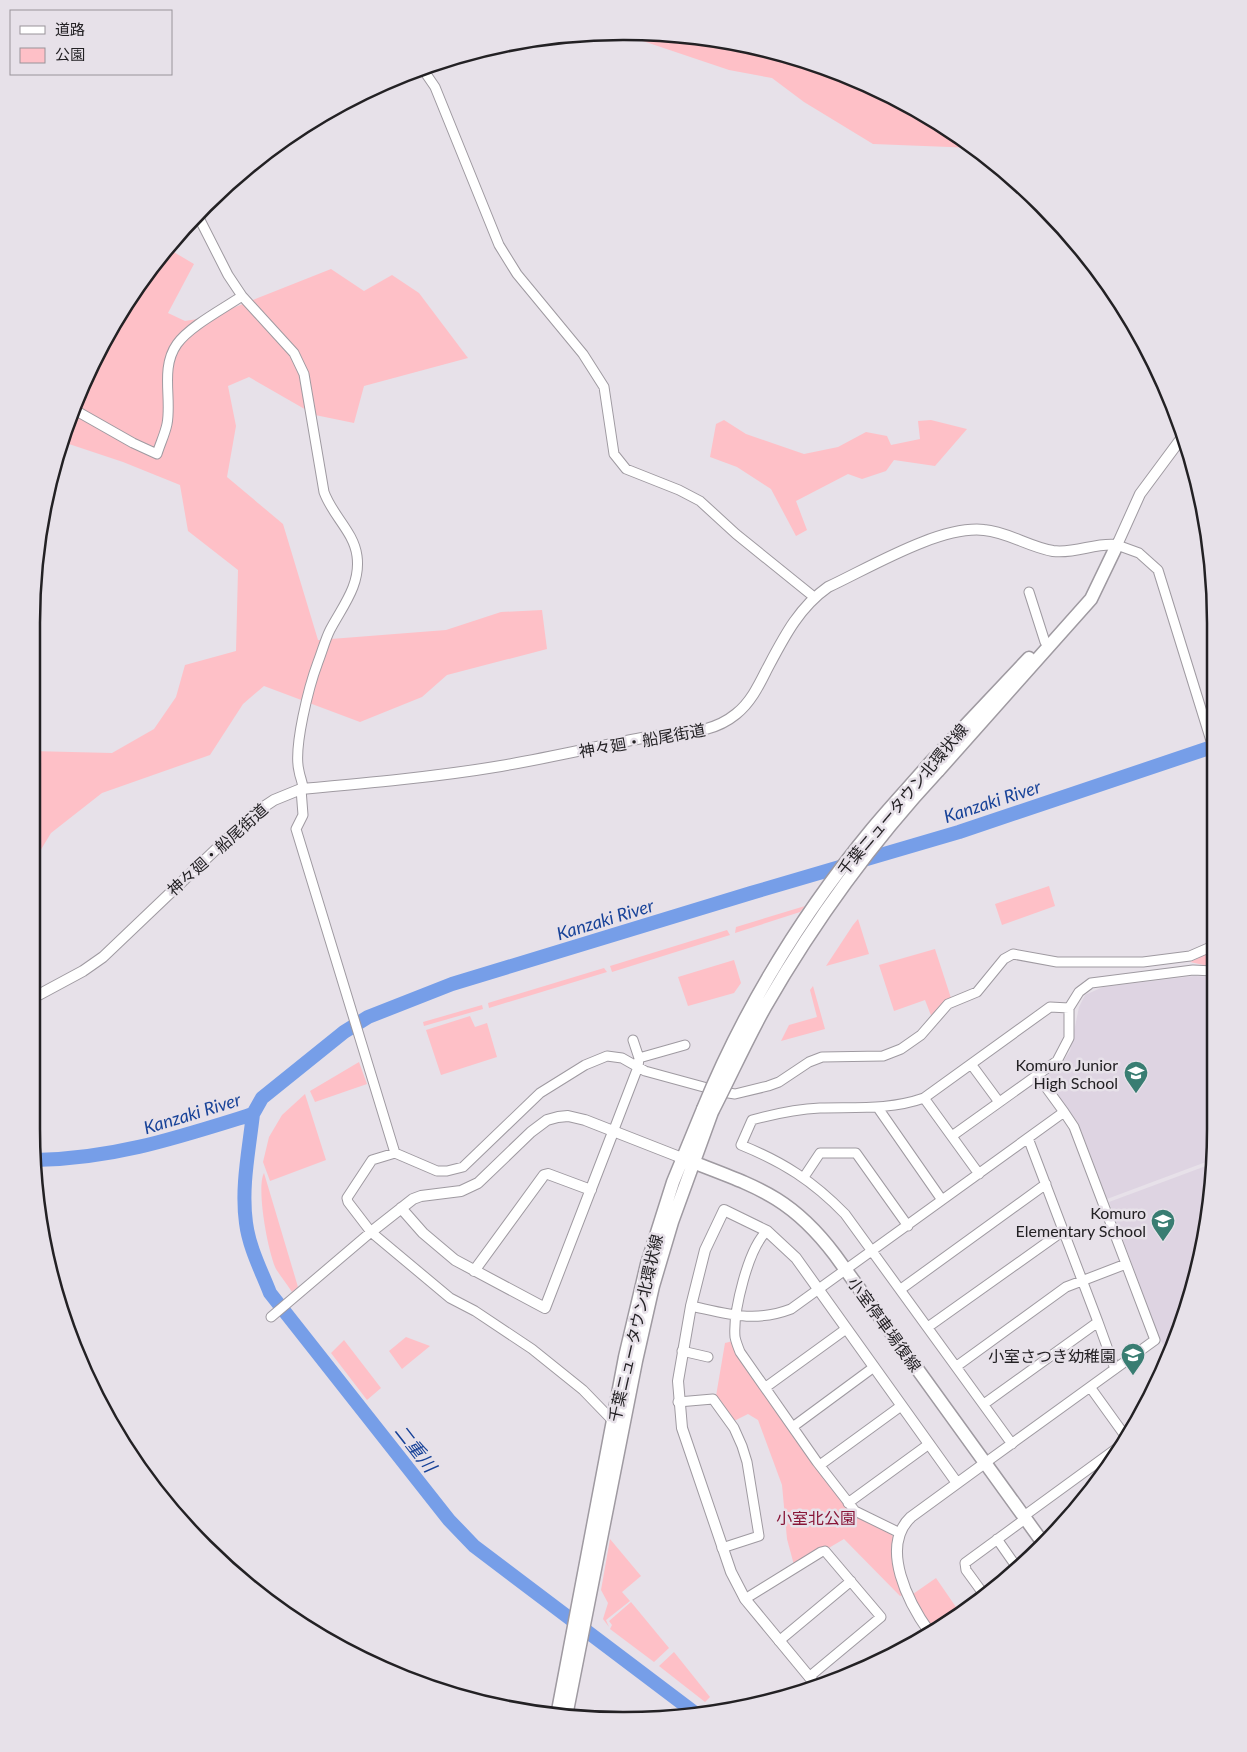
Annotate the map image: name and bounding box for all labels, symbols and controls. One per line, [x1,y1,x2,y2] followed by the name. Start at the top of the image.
[10,10,172,75] legend
[55,20,85,38] text: 道路
[55,45,85,63] text: 公園
[833,719,971,879] street label: 千葉ニュータウン北環状線
[577,720,707,760] street label: 神々廻・船尾街道
[941,775,1044,827] water label: Kanzaki River
[163,799,271,899] street label: 神々廻・船尾街道
[554,894,657,944] water label: Kanzaki River
[1016,1055,1118,1092] place label: Komuro Junior High School
[1123,1060,1149,1094] school or university icon: Komuro Junior High School
[141,1088,244,1138] water label: Kanzaki River
[1016,1203,1146,1240] place label: Komuro Elementary School
[1150,1208,1176,1242] school or university icon: Komuro Elementary School
[604,1232,666,1424] street label: 千葉ニュータウン北環状線
[844,1273,926,1375] street label: 小室停車場復線
[1120,1342,1146,1376] school or university icon: 小室さつき幼稚園
[988,1346,1116,1365] place label: 小室さつき幼稚園
[391,1420,443,1478] water label: 二重川
[776,1508,856,1527] park label: 小室北公園

